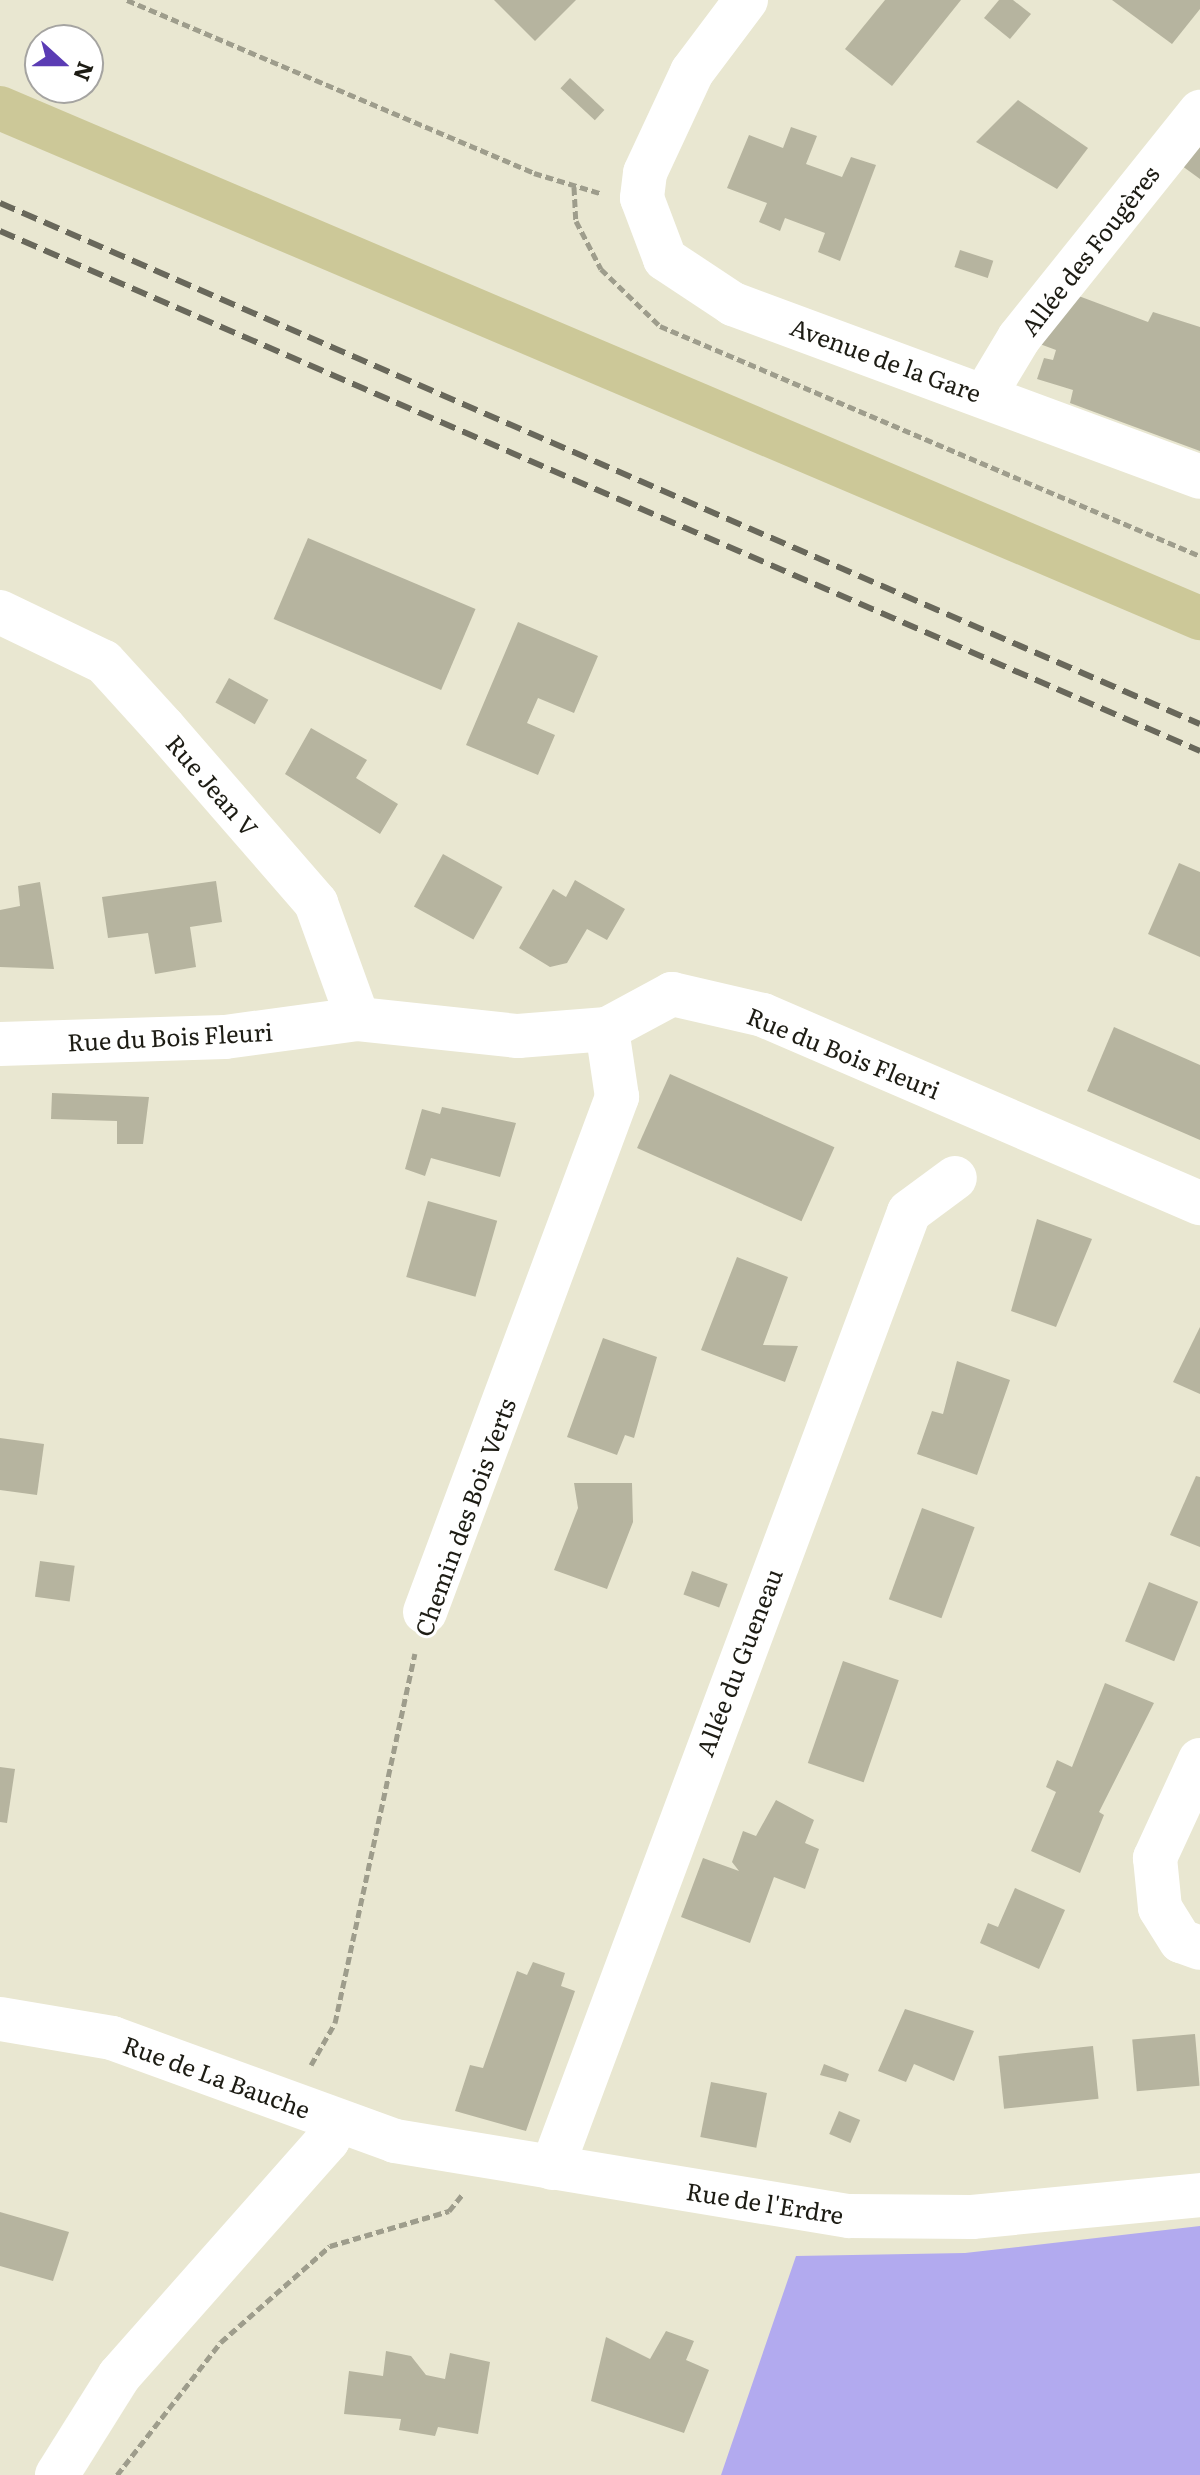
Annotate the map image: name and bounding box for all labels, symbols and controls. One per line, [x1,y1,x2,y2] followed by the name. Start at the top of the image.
[24,24,104,104] north arrow
[66,58,104,87] text: N
[1014,159,1164,341] street label: Allée des Fougères
[787,311,985,407] street label: Avenue de la Gare
[161,728,265,842] street label: Rue Jean V
[743,1000,945,1104] street label: Rue du Bois Fleuri
[67,1016,273,1056] street label: Rue du Bois Fleuri
[408,1394,520,1640] street label: Chemin des Bois Verts
[689,1564,787,1760] street label: Allée du Gueneau
[120,2029,314,2123] street label: Rue de La Bauche
[684,2175,846,2229] street label: Rue de l'Erdre

